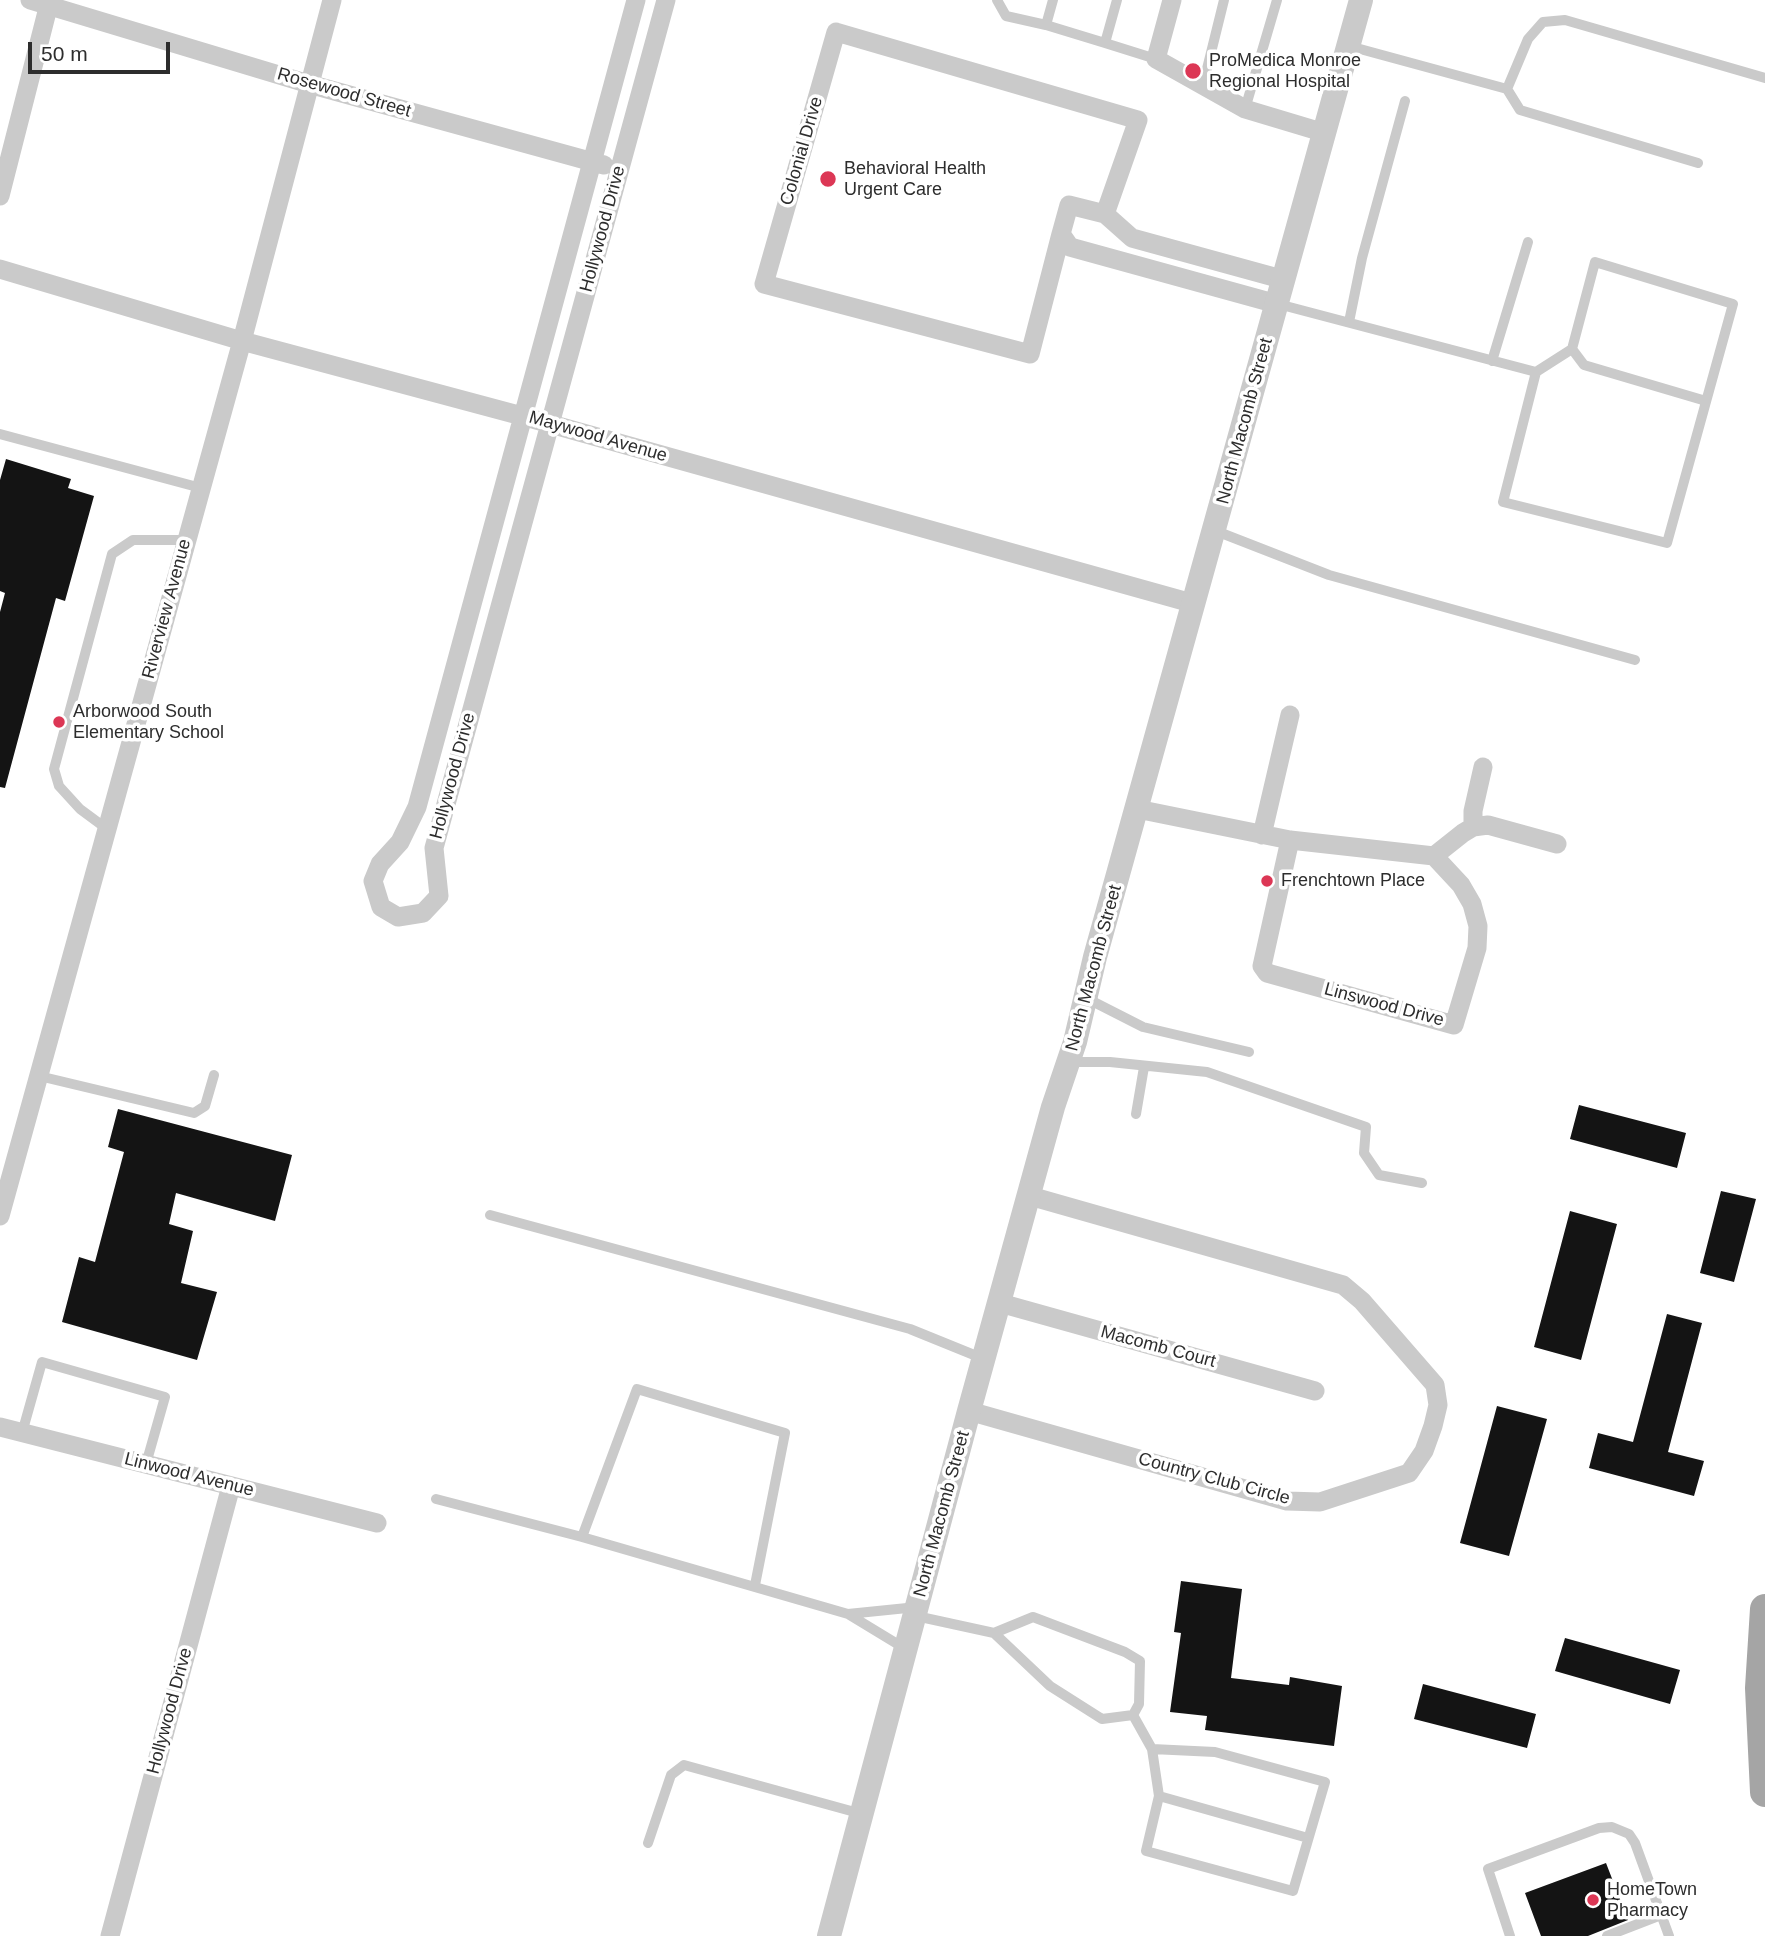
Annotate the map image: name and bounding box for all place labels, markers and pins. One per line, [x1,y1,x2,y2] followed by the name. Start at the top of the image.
[1209,50,1361,92] place label: ProMedica Monroe Regional Hospital
[1183,61,1203,81] marker: ProMedica Monroe Regional Hospital
[844,158,986,200] place label: Behavioral Health Urgent Care
[818,169,838,189] marker: Behavioral Health Urgent Care
[73,701,224,744] place label: Arborwood South Elementary School
[51,714,67,730] marker: Arborwood South Elementary School
[1281,870,1425,892] place label: Frenchtown Place
[1259,873,1275,889] marker: Frenchtown Place
[1607,1879,1697,1922] place label: HomeTown Pharmacy
[1585,1892,1601,1908] marker: HomeTown Pharmacy

